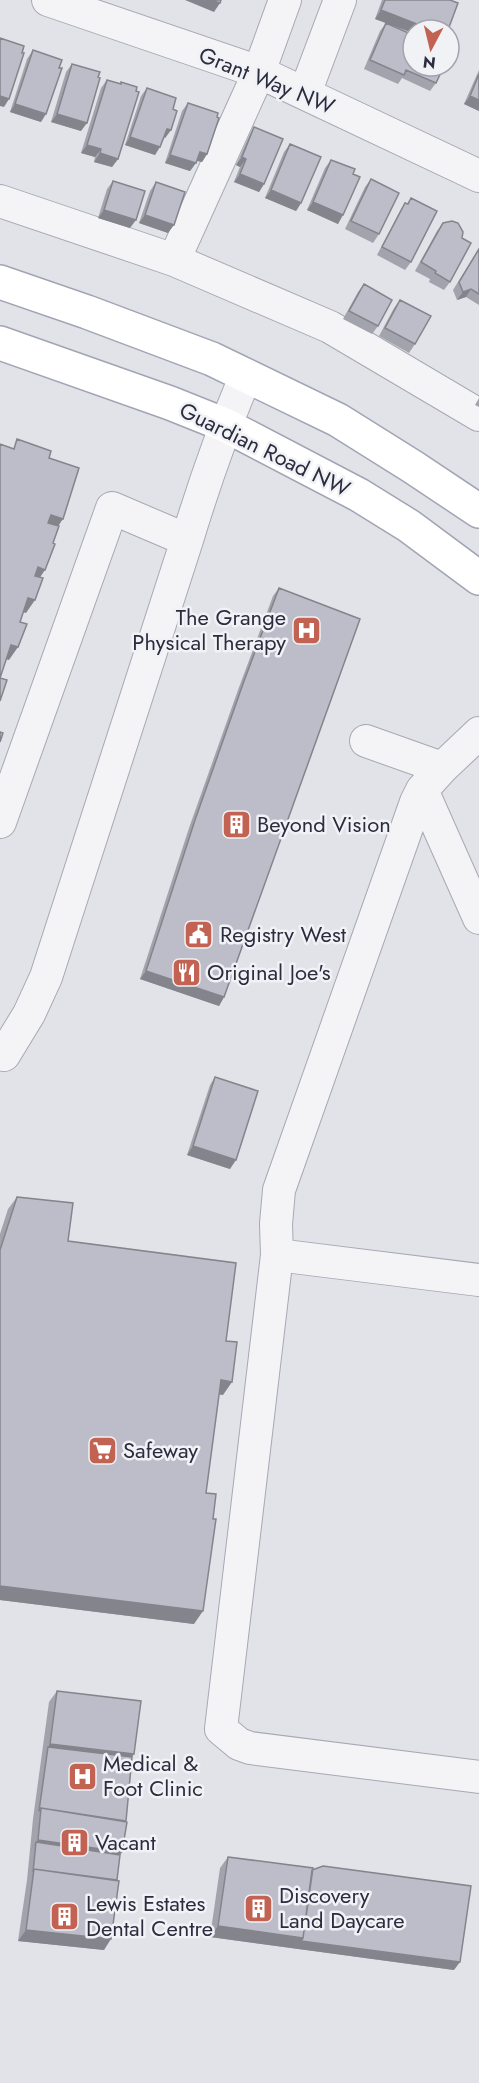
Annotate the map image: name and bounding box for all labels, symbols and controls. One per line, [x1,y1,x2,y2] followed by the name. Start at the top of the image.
[401,18,461,78] north arrow
[194,38,340,122] street label: Grant Way NW
[422,50,437,75] text: N
[174,394,356,504] street label: Guardian Road NW
[132,601,286,658] place label: The Grange Physical Therapy
[291,614,323,646] hospital icon: The Grange Physical Therapy
[220,808,252,840] building icon: Beyond Vision
[257,808,391,840] place label: Beyond Vision
[183,918,215,950] public building icon: Registry West
[220,918,347,950] place label: Registry West
[170,956,202,988] restaurant icon: Original Joe's
[207,956,331,988] place label: Original Joe's
[86,1434,118,1466] supermarket icon: Safeway
[123,1434,198,1466] place label: Safeway
[103,1747,203,1804] place label: Medical & Foot Clinic
[66,1760,98,1792] hospital icon: Medical & Foot Clinic
[58,1826,90,1858] building icon: Vacant
[95,1826,157,1858] place label: Vacant
[279,1879,405,1936] place label: Discovery Land Daycare
[86,1887,213,1944] place label: Lewis Estates Dental Centre
[242,1892,274,1924] building icon: Discovery Land Daycare
[49,1900,81,1932] building icon: Lewis Estates Dental Centre

